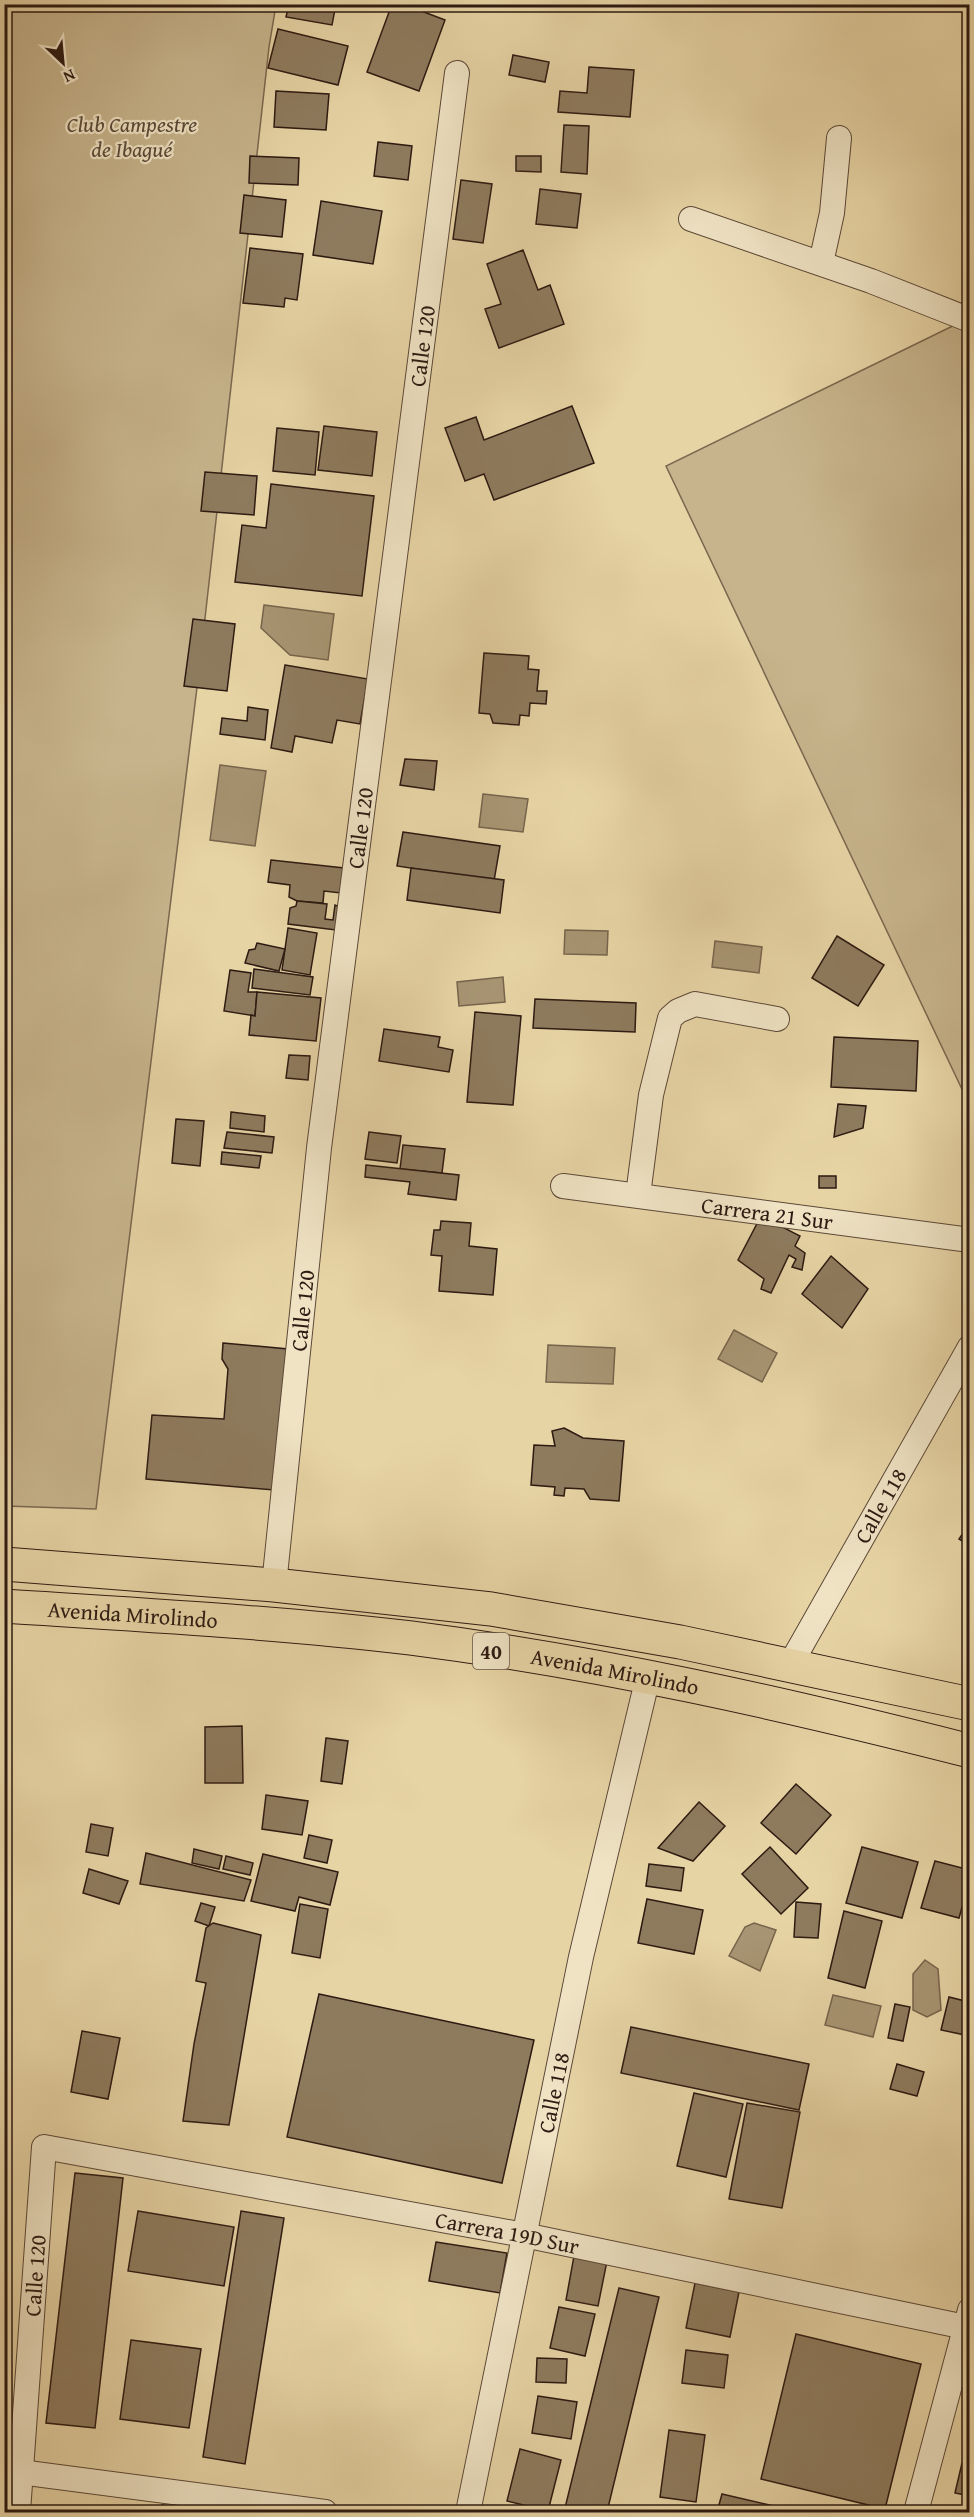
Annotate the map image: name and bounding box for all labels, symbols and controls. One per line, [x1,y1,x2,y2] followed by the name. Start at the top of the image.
[33,33,93,93] north arrow
[59,63,80,90] text: N
[67,108,197,165] park label: Club Campestre de Ibagué
[401,303,443,388] street label: Calle 120
[339,785,381,871] street label: Calle 120
[699,1189,835,1238] street label: Carrera 21 Sur
[282,1268,322,1353] street label: Calle 120
[846,1462,914,1549] street label: Calle 118
[47,1593,219,1636] street label: Avenida Mirolindo
[473,1633,509,1669] road number: 40
[528,1640,702,1703] street label: Avenida Mirolindo
[530,2049,577,2136] street label: Calle 118
[433,2203,582,2262] street label: Carrera 19D Sur
[16,2234,54,2317] street label: Calle 120

